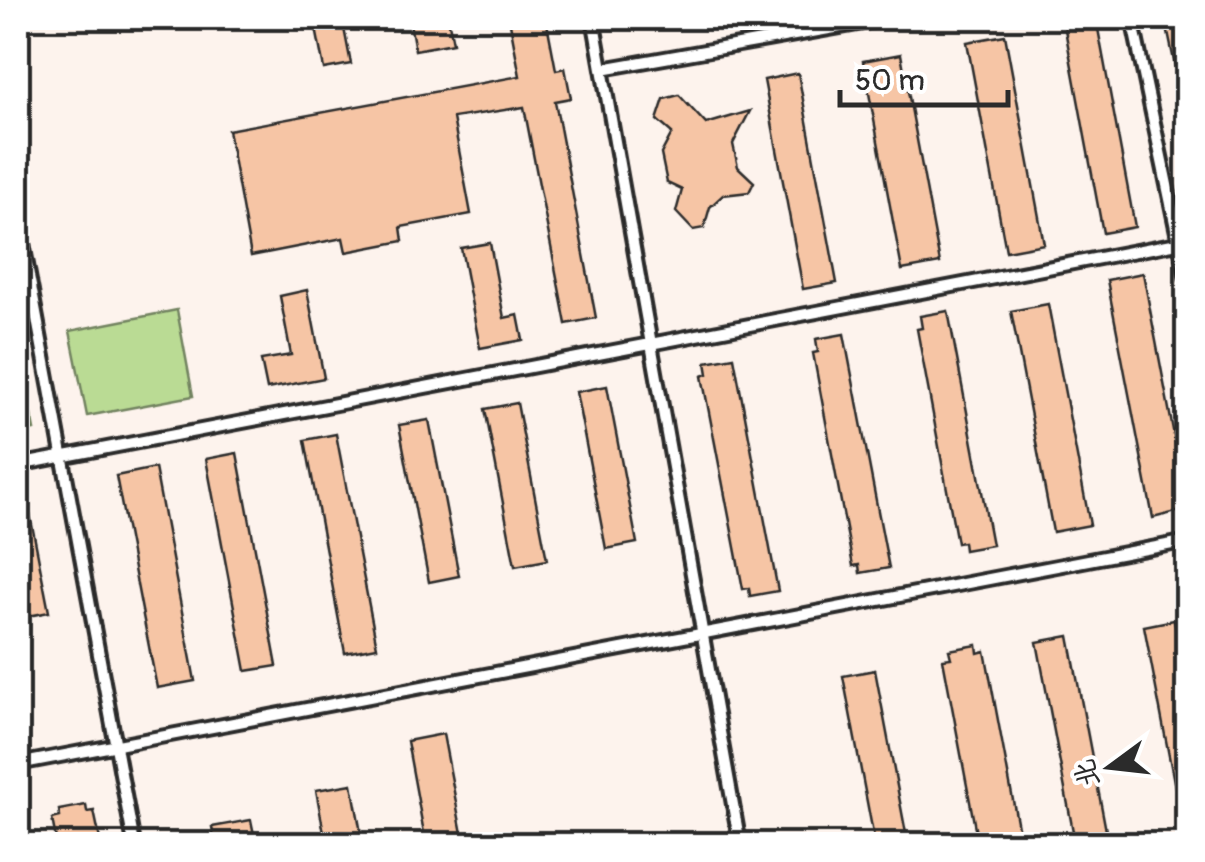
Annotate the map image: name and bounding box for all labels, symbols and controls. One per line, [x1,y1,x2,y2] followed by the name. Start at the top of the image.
[840,45,1008,107] scale bar
[855,62,925,99] text: 50 m
[1060,717,1160,817] north arrow
[1067,755,1108,791] text: 北

